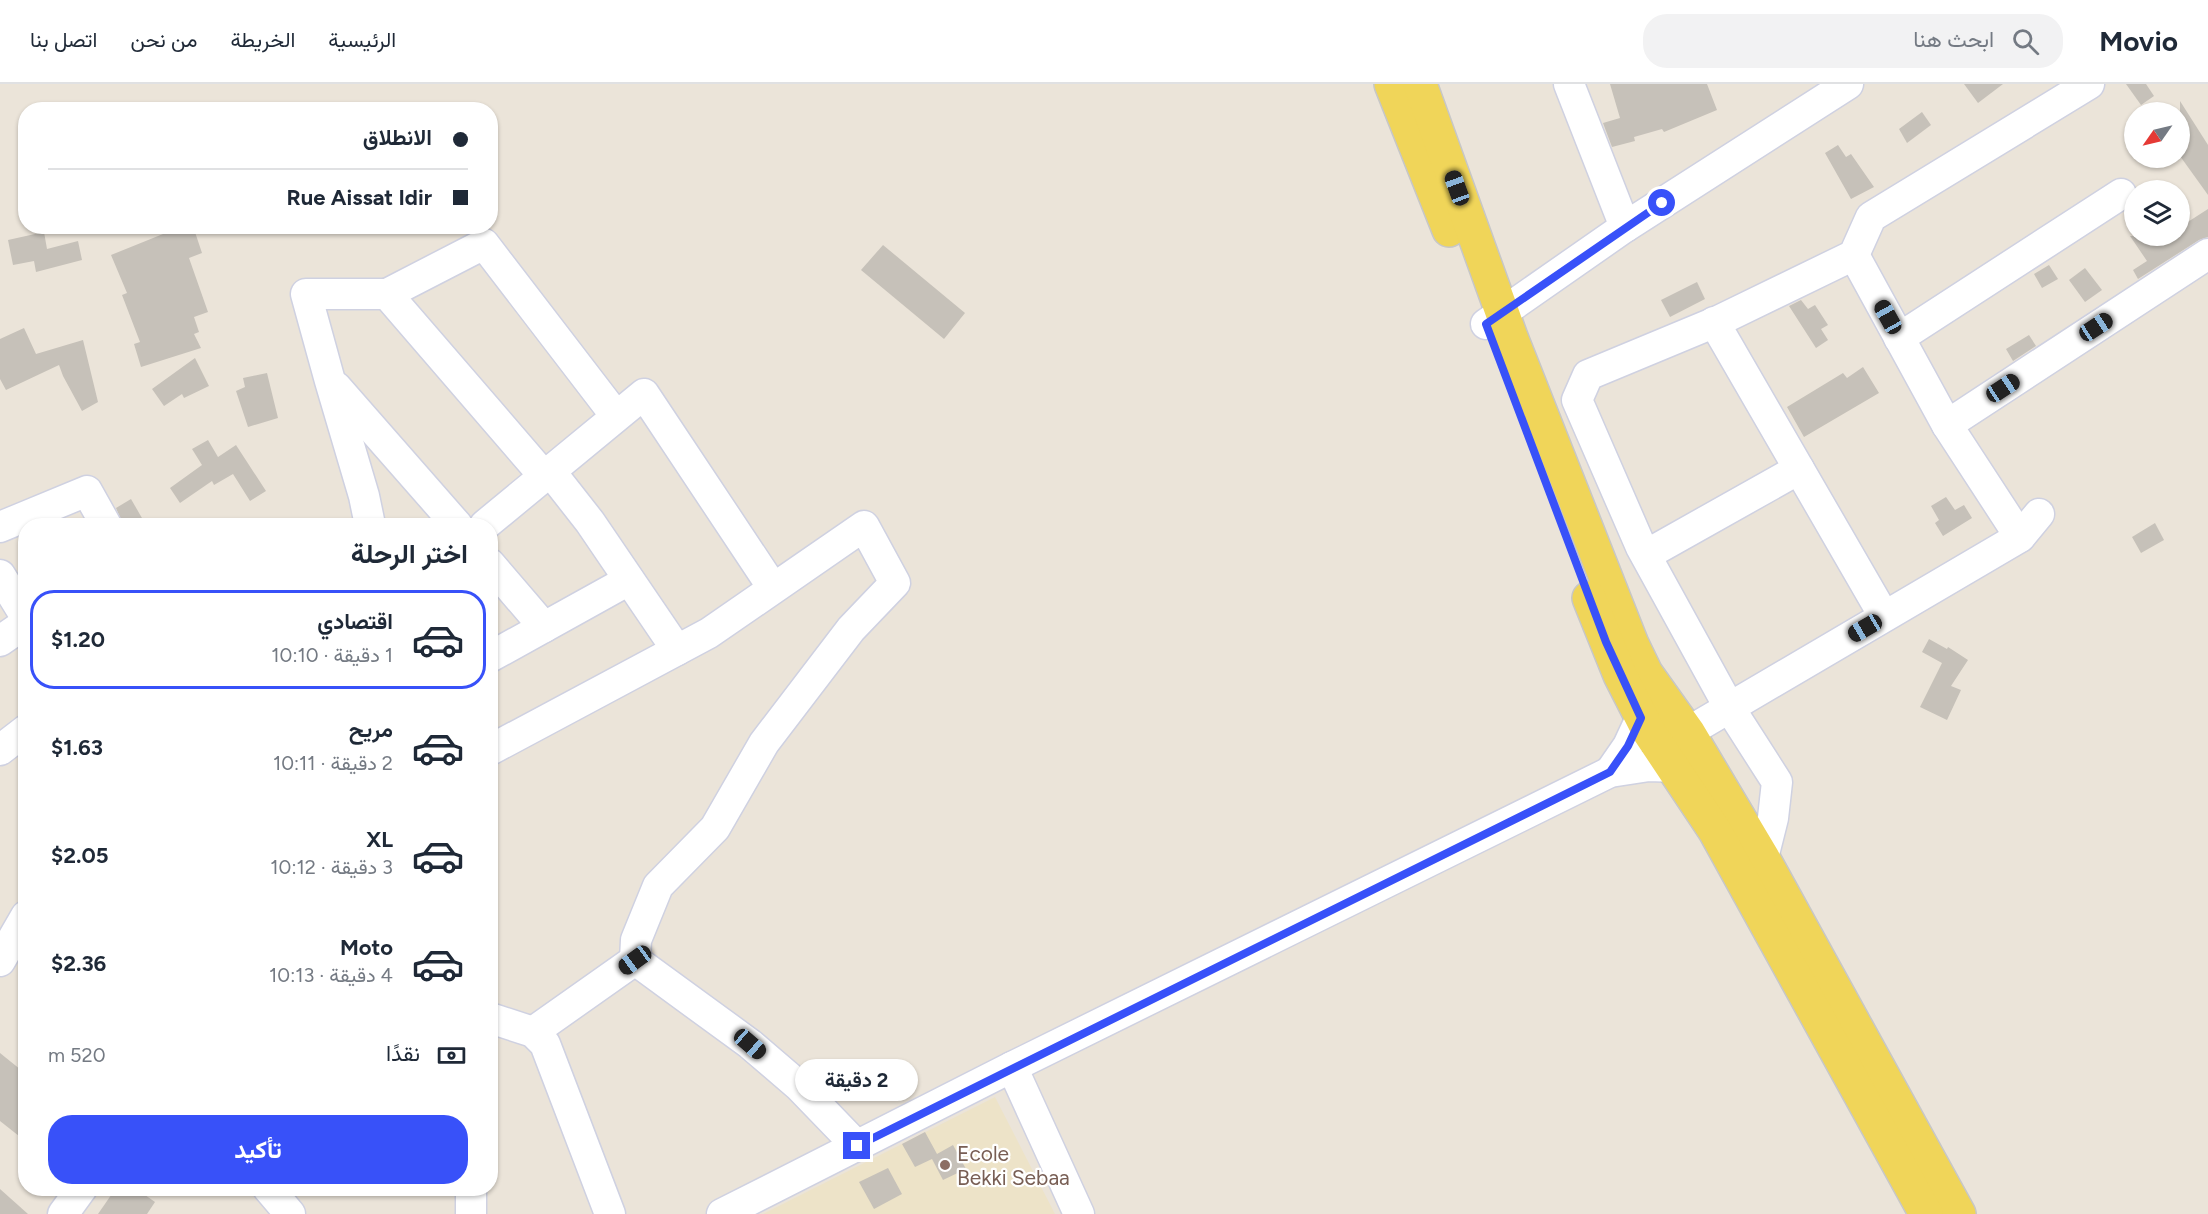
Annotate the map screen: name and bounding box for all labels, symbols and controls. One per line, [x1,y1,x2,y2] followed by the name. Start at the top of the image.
[1643,14,2063,68] search box
[2099,24,2178,58] text: Movio
[2009,25,2042,58] icon: search
[1913,26,1994,53] text: ابحث هنا
[30,27,97,52] text: اتصل بنا
[130,27,197,52] text: من نحن
[230,27,295,52] text: الخريطة
[328,27,396,52] text: الرئيسية
[2124,102,2190,168] north arrow
[2124,102,2190,246] map controls
[363,124,432,151] text: الانطلاق
[1442,168,1472,208] car
[2124,180,2190,246] button: layers
[287,184,432,211] text: Rue Aissat Idir
[1648,189,1675,216] route start
[1871,297,1905,337] car
[2076,310,2116,344] car
[1983,371,2023,405] car
[351,537,468,570] text: اختر الرحلة
[317,608,393,635] text: اقتصادي
[1845,611,1885,645] car
[411,613,465,667] icon: car
[51,626,105,653] text: $1.20
[271,643,393,667] text: 1 دقيقة · 10:10
[349,716,393,743] text: مريح
[411,721,465,775] icon: car
[51,734,103,761] text: $1.63
[273,751,393,775] text: 2 دقيقة · 10:11
[366,826,393,853] text: XL
[411,829,465,883] icon: car
[51,842,108,869] text: $2.05
[270,855,393,879] text: 3 دقيقة · 10:12
[340,934,393,961] text: Moto
[411,937,465,991] icon: car
[615,942,655,978] car
[51,950,106,977] text: $2.36
[269,963,393,987] text: 4 دقيقة · 10:13
[731,1025,769,1063] car
[435,1039,468,1072] icon: cash
[386,1040,420,1067] text: نقدًا
[48,1043,105,1067] text: 520 m
[796,1059,918,1101] callout: 2 دقيقة
[825,1068,888,1092] text: 2 دقيقة
[48,1115,468,1184] button: تأكيد
[843,1132,870,1159] route end
[957,1141,1070,1190] place label: Ecole Bekki Sebaa
[938,1158,952,1172] marker: Ecole Bekki Sebaa

